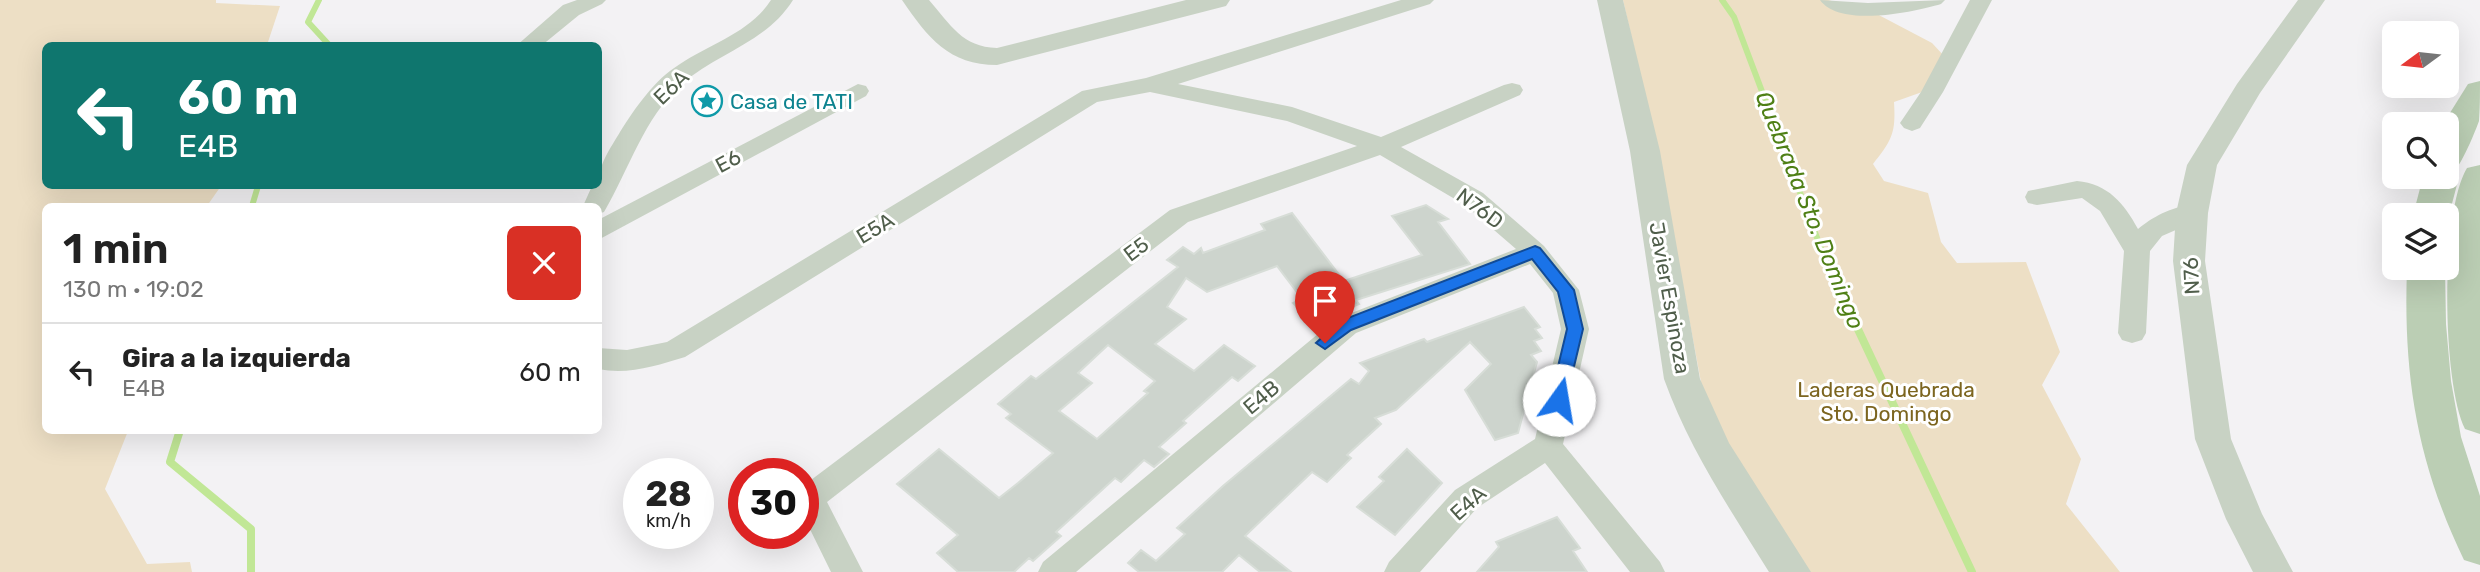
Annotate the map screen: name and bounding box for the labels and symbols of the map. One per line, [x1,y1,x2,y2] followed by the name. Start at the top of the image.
[2382,21,2459,98] north arrow
[648,64,694,110] street label: E6A
[690,84,724,118] place icon: Casa de TATI
[1749,87,1871,333] water label: Quebrada Sto. Domingo
[730,89,853,114] place label: Casa de TATI
[711,144,745,178] street label: E6
[1452,182,1508,234] street label: N76D
[852,207,898,249] street label: E5A
[1644,220,1696,376] street label: Javier Espinoza
[1118,231,1154,267] street label: E5
[2178,257,2204,295] street label: N76
[1295,271,1355,343] pin
[1522,363,1596,437] position arrow
[1238,375,1284,419] street label: E4B
[1797,377,1975,426] park label: Laderas Quebrada Sto. Domingo
[728,458,819,549] speed limit sign: 30
[1445,480,1491,526] street label: E4A

